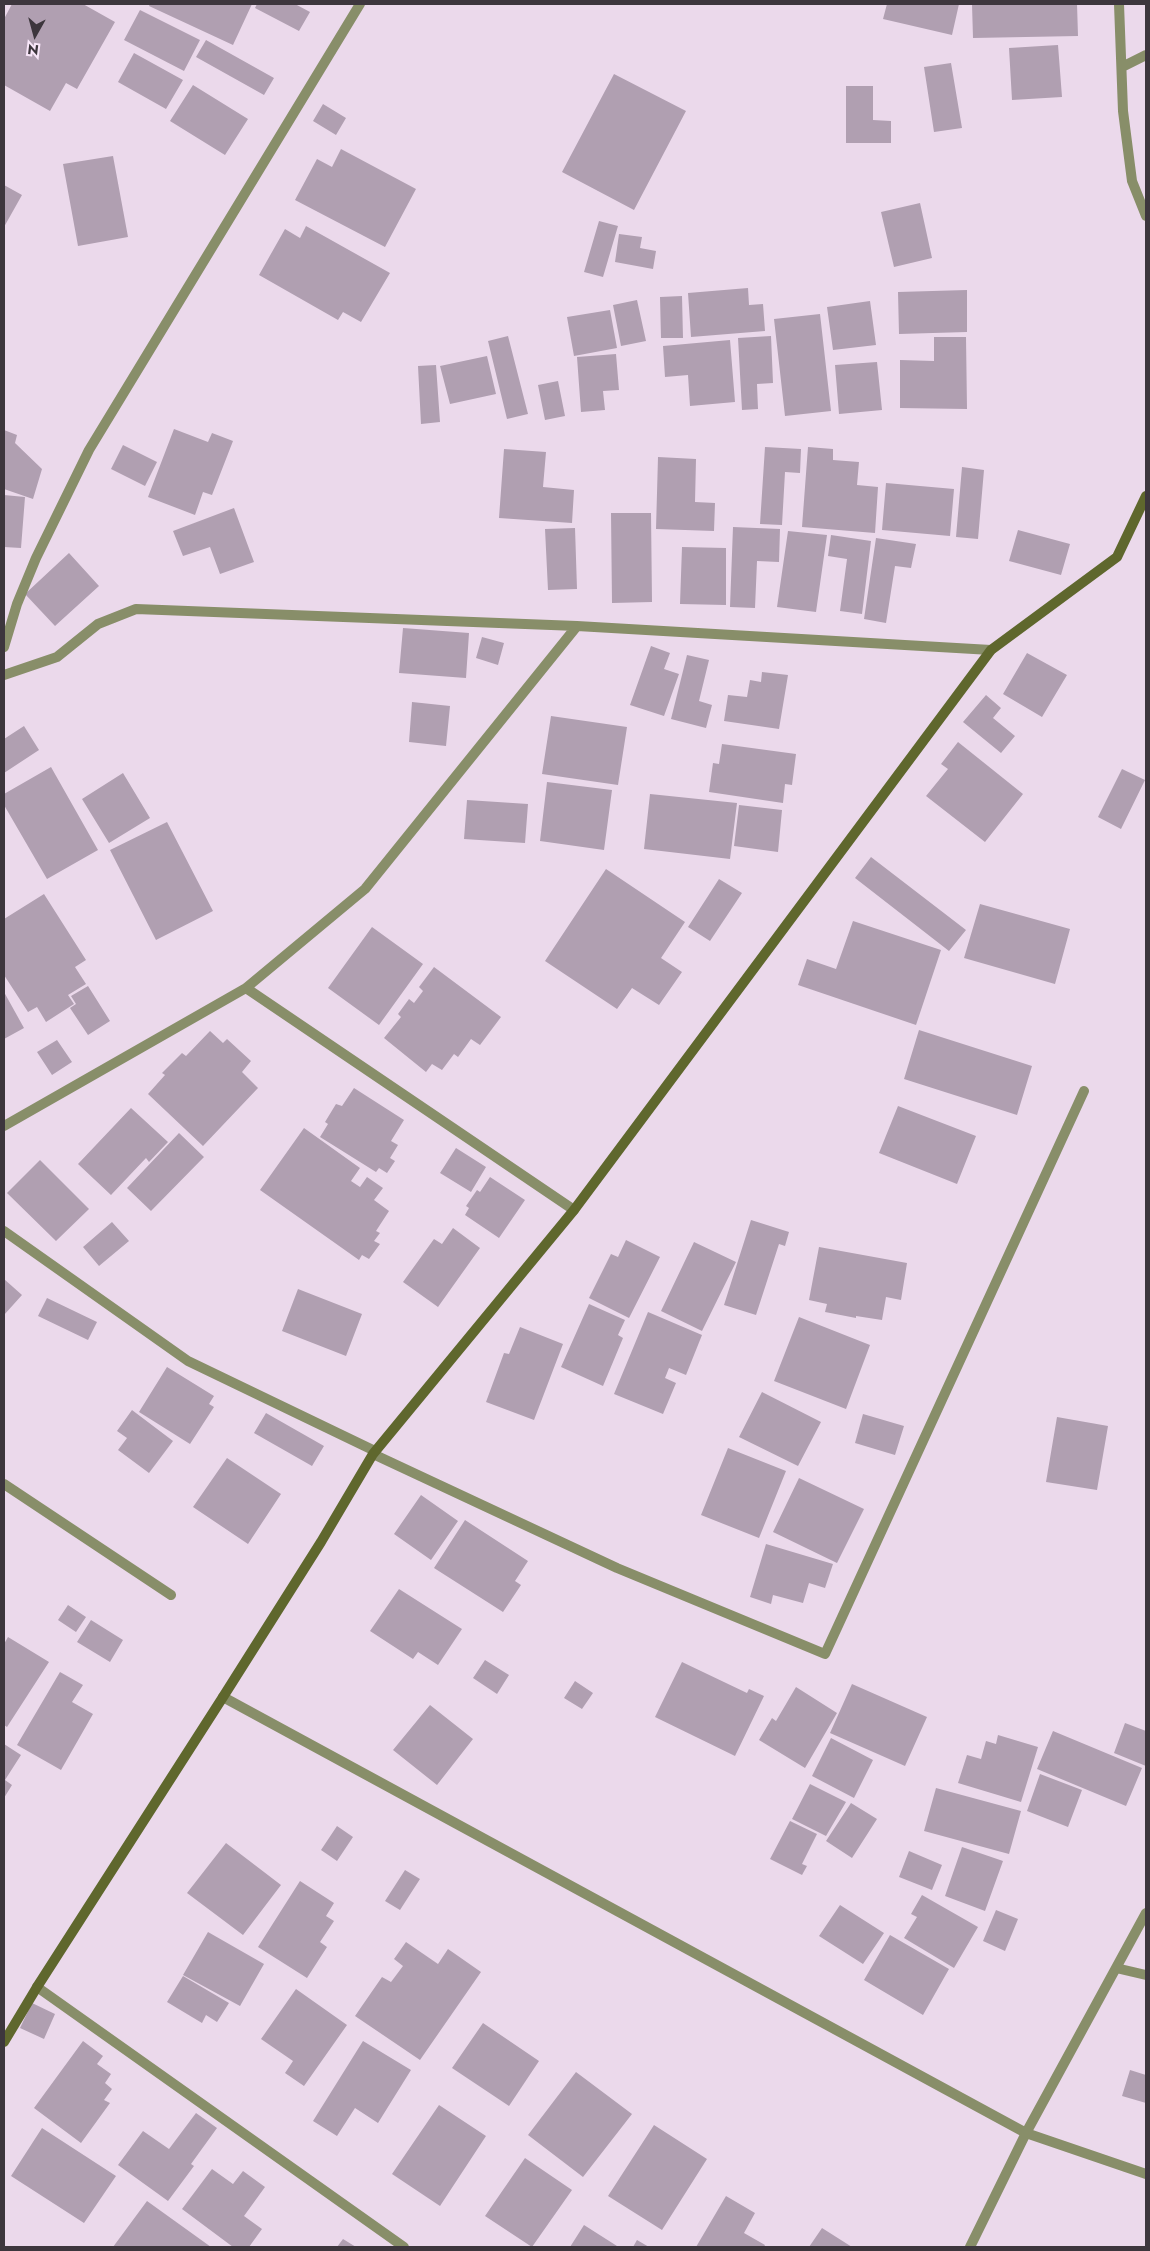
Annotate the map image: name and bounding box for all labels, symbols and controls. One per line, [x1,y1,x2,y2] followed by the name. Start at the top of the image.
[10,10,60,60] north arrow
[26,39,40,60] text: N

